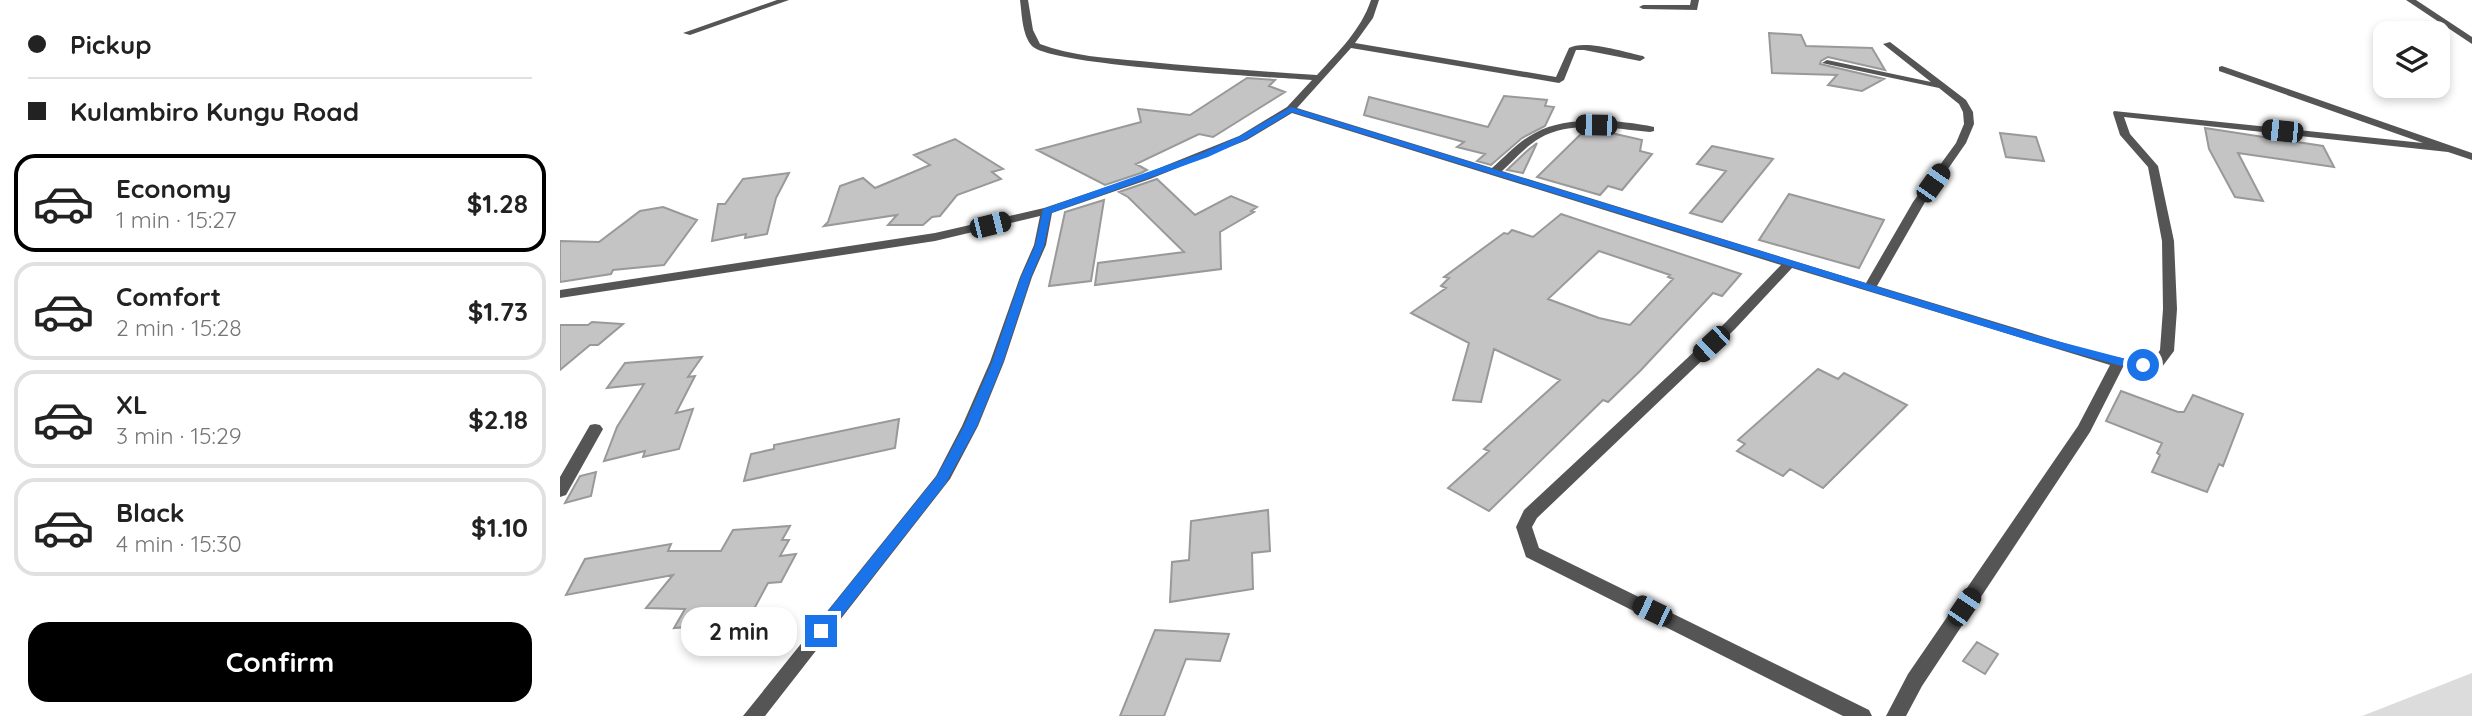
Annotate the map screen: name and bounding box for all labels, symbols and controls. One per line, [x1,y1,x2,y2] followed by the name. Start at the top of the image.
[2373,21,2450,98] map controls
[2373,21,2450,98] button: layers
[70,28,152,61] text: Pickup
[70,95,359,128] text: Kulambiro Kungu Road
[1575,114,1618,136] car
[2261,118,2304,144] car
[1913,160,1954,206] car
[32,172,95,235] icon: car
[116,172,231,205] text: Economy
[467,187,528,220] text: $1.28
[116,205,236,234] text: 1 min · 15:27
[968,210,1013,240] car
[32,280,95,343] icon: car
[116,280,221,313] text: Comfort
[468,295,528,328] text: $1.73
[116,313,242,342] text: 2 min · 15:28
[1689,322,1734,366] car
[2127,349,2159,381] route start
[32,388,95,451] icon: car
[116,388,148,421] text: XL
[468,403,528,436] text: $2.18
[116,421,242,450] text: 3 min · 15:29
[32,496,95,559] icon: car
[116,496,185,529] text: Black
[471,511,528,544] text: $1.10
[116,529,242,558] text: 4 min · 15:30
[1944,584,1985,630] car
[1629,592,1676,630] car
[681,606,796,656] callout: 2 min
[805,615,837,647] route end
[709,617,769,646] text: 2 min
[28,622,532,702] button: Confirm

